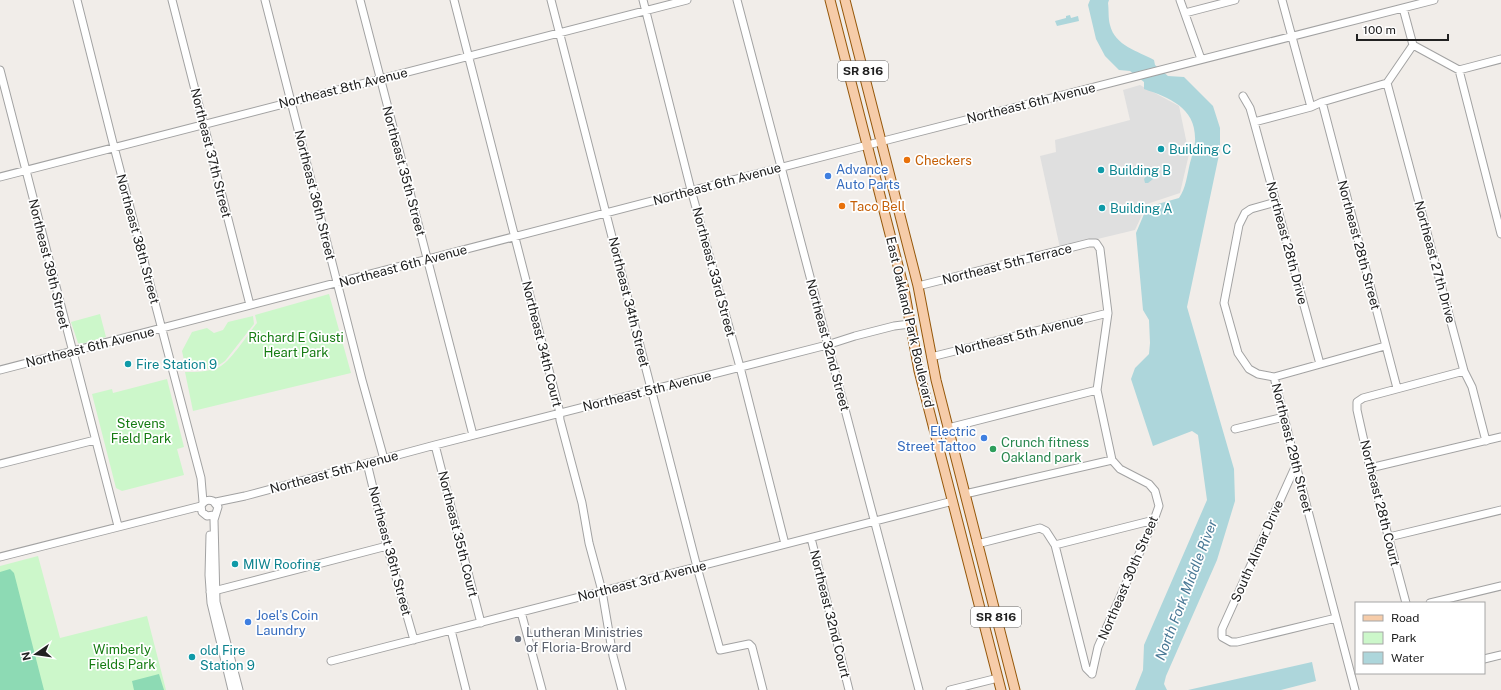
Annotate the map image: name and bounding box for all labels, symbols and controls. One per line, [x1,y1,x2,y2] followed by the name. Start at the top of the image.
[1357,16,1448,42] scale bar
[1363,23,1396,37] text: 100 m
[838,61,888,81] road number: SR 816
[277,65,409,111] street label: Northeast 8th Avenue
[965,80,1097,126] street label: Northeast 6th Avenue
[188,87,234,219] street label: Northeast 37th Street
[379,104,429,238] street label: Northeast 35th Street
[292,128,338,262] street label: Northeast 36th Street
[1169,142,1231,157] place label: Building C
[1156,144,1166,154] marker: Building C
[915,153,972,168] place label: Checkers
[902,155,912,165] marker: Checkers
[651,160,783,208] street label: Northeast 6th Avenue
[836,162,900,192] place label: Advance Auto Parts
[1109,163,1171,178] place label: Building B
[1096,165,1106,175] marker: Building B
[823,171,833,181] marker: Advance Auto Parts
[113,172,163,306] street label: Northeast 38th Street
[1334,179,1384,311] street label: Northeast 28th Street
[1263,180,1311,306] street label: Northeast 28th Drive
[26,197,72,331] street label: Northeast 39th Street
[850,199,905,214] place label: Taco Bell
[1411,199,1459,325] street label: Northeast 27th Drive
[837,201,847,211] marker: Taco Bell
[1110,201,1172,216] place label: Building A
[1097,203,1107,213] marker: Building A
[689,205,739,339] street label: Northeast 33rd Street
[606,235,652,369] street label: Northeast 34th Street
[883,235,937,409] street label: East Oakland Park Boulevard
[941,241,1073,287] street label: Northeast 5th Terrace
[337,242,469,290] street label: Northeast 6th Avenue
[803,277,853,413] street label: Northeast 32nd Street
[519,279,565,409] street label: Northeast 34th Court
[953,312,1085,358] street label: Northeast 5th Avenue
[24,324,156,370] street label: Northeast 6th Avenue
[248,330,344,360] park label: Richard E Giusti Heart Park
[136,357,217,372] place label: Fire Station 9
[123,359,133,369] marker: Fire Station 9
[581,368,713,414] street label: Northeast 5th Avenue
[1269,382,1315,514] street label: Northeast 29th Street
[111,416,171,446] park label: Stevens Field Park
[897,424,976,454] place label: Electric Street Tattoo
[979,433,989,443] marker: Electric Street Tattoo
[1001,435,1089,465] place label: Crunch fitness Oakland park
[1357,438,1403,568] street label: Northeast 28th Court
[988,444,998,454] marker: Crunch fitness Oakland park
[268,448,400,496] street label: Northeast 5th Avenue
[435,469,481,599] street label: Northeast 35th Court
[365,485,415,617] street label: Northeast 36th Street
[1228,498,1286,604] street label: South Almar Drive
[1095,514,1161,642] street label: Northeast 30th Street
[1152,517,1220,663] water label: North Fork Middle River
[807,548,853,680] street label: Northeast 32nd Court
[243,557,321,572] place label: MIW Roofing
[576,558,708,604] street label: Northeast 3rd Avenue
[230,559,240,569] marker: MIW Roofing
[1355,602,1485,674] legend
[971,607,1021,627] road number: SR 816
[256,608,318,638] place label: Joel's Coin Laundry
[1391,611,1419,625] text: Road
[243,617,253,627] marker: Joel's Coin Laundry
[526,625,643,655] place label: Lutheran Ministries of Floria-Broward
[1391,631,1417,645] text: Park
[16,634,56,674] north arrow
[513,634,523,644] marker: Lutheran Ministries of Floria-Broward
[88,642,156,672] park label: Wimberly Fields Park
[200,643,255,673] place label: old Fire Station 9
[19,651,33,662] text: N
[1391,651,1425,665] text: Water
[187,652,197,662] marker: old Fire Station 9

